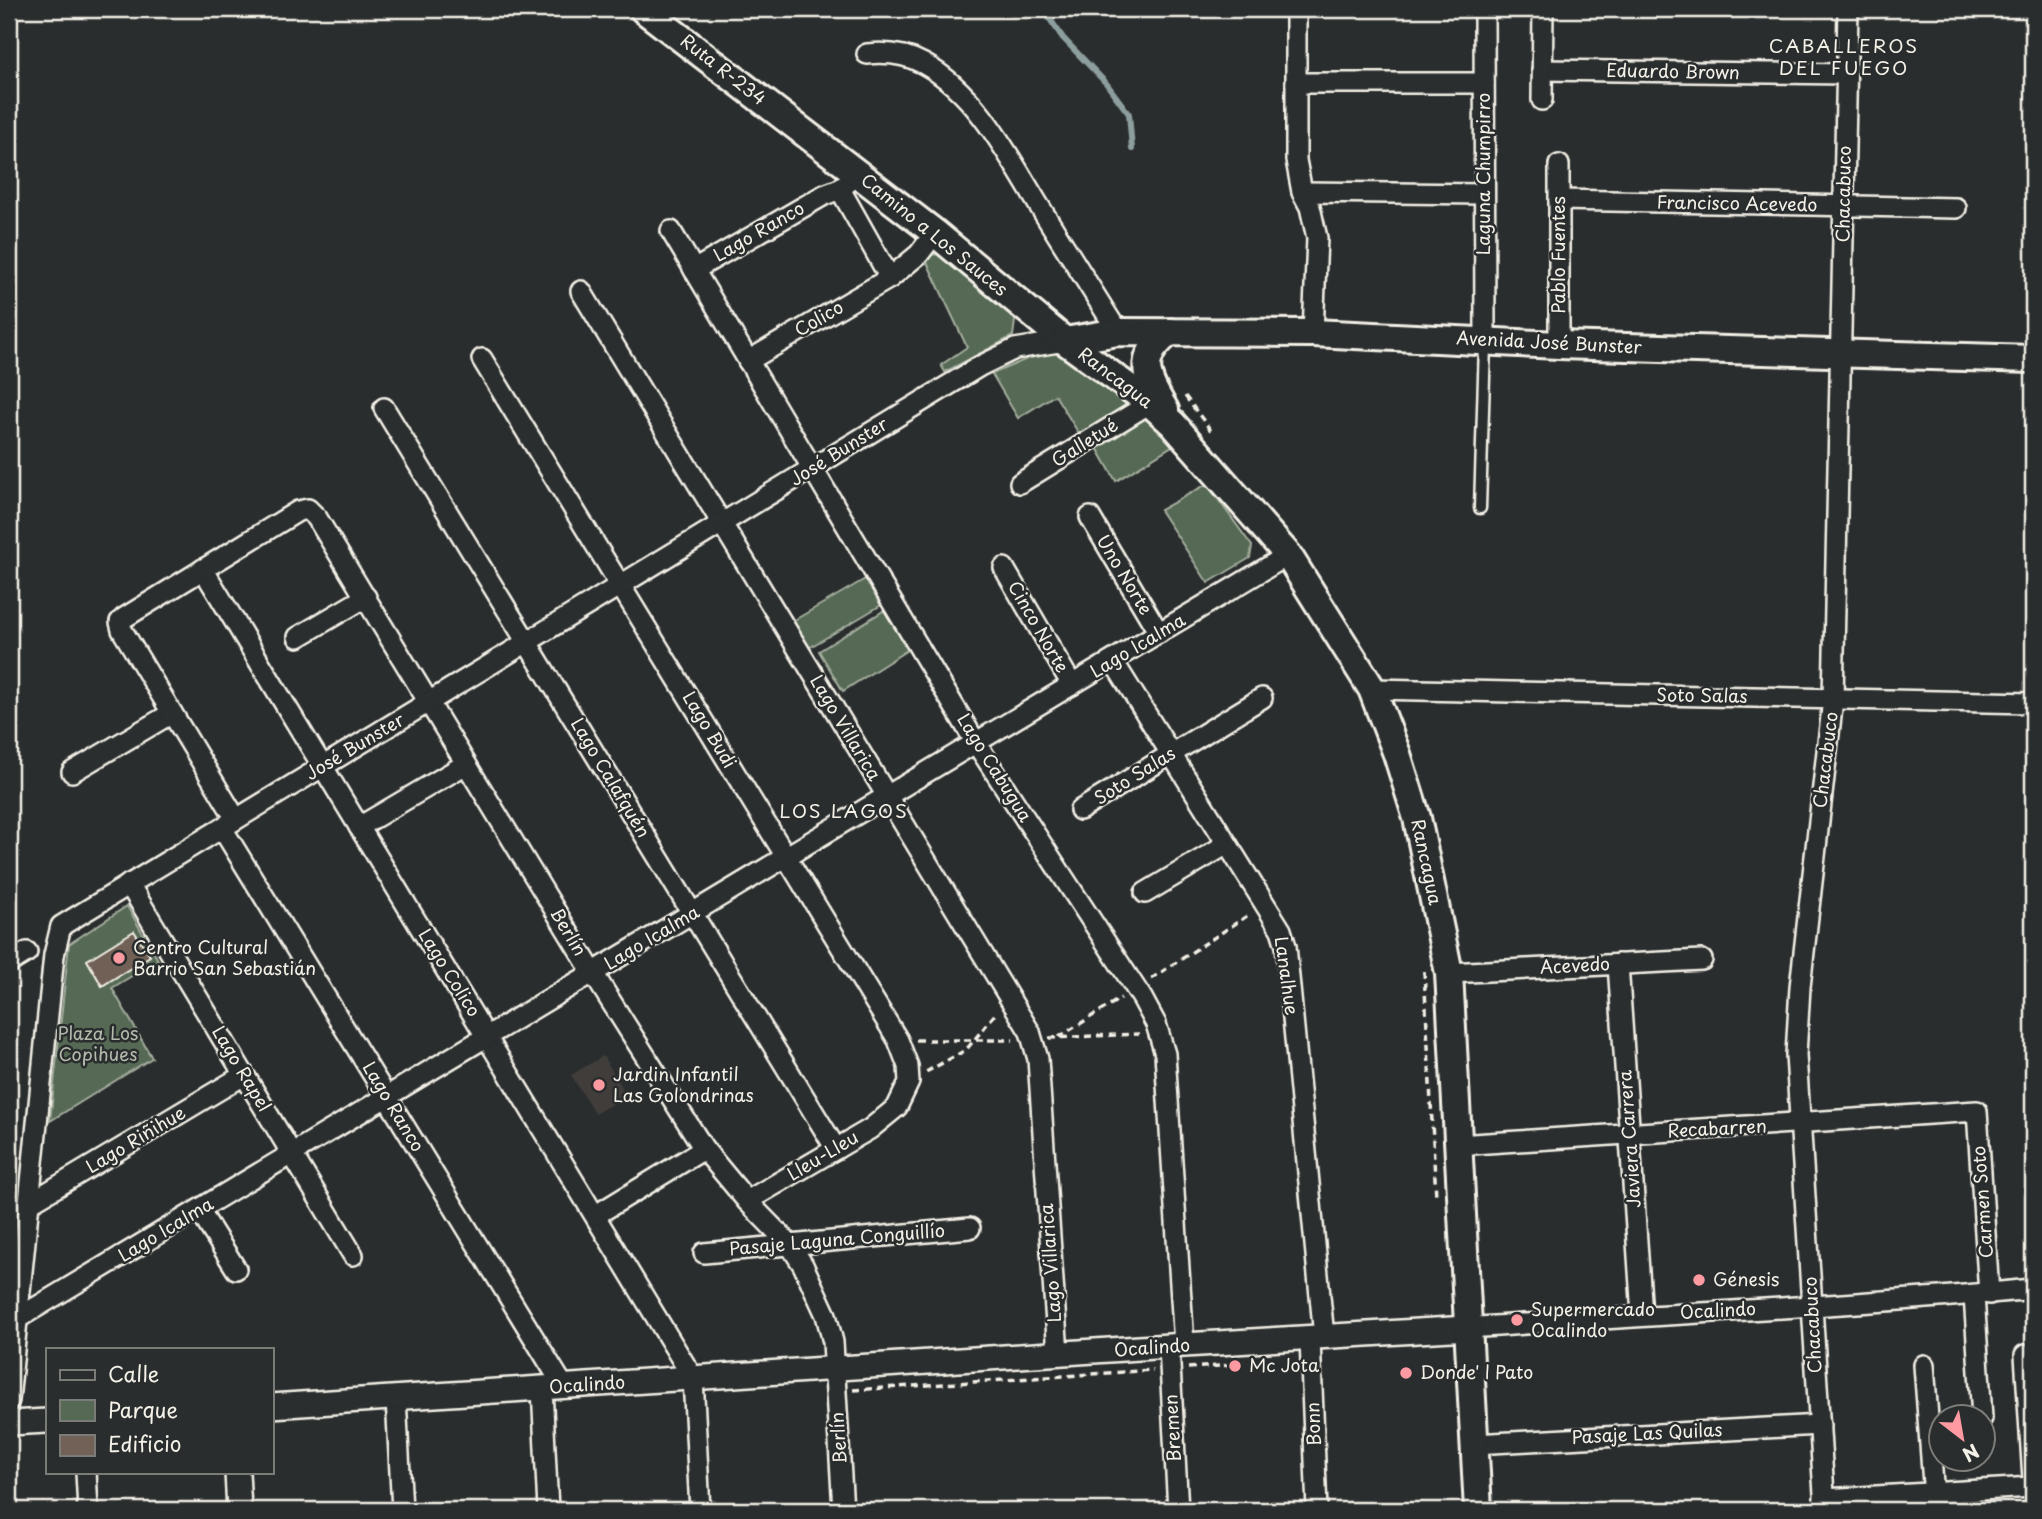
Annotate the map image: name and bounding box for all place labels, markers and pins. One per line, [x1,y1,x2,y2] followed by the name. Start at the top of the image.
[133,933,316,981] place label: Centro Cultural Barrio San Sebastián
[111,950,127,966] marker: Centro Cultural Barrio San Sebastián
[613,1060,754,1108] place label: Jardin Infantil Las Golondrinas
[591,1077,607,1093] marker: Jardin Infantil Las Golondrinas
[1713,1265,1779,1292] place label: Génesis
[1691,1272,1707,1288] marker: Génesis
[1531,1295,1655,1343] place label: Supermercado Ocalindo
[1509,1312,1525,1328] marker: Supermercado Ocalindo
[1249,1351,1320,1378] place label: Mc Jota
[1227,1358,1243,1374] marker: Mc Jota
[1420,1358,1533,1385] place label: Donde' l Pato
[1398,1365,1414,1381] marker: Donde' l Pato

